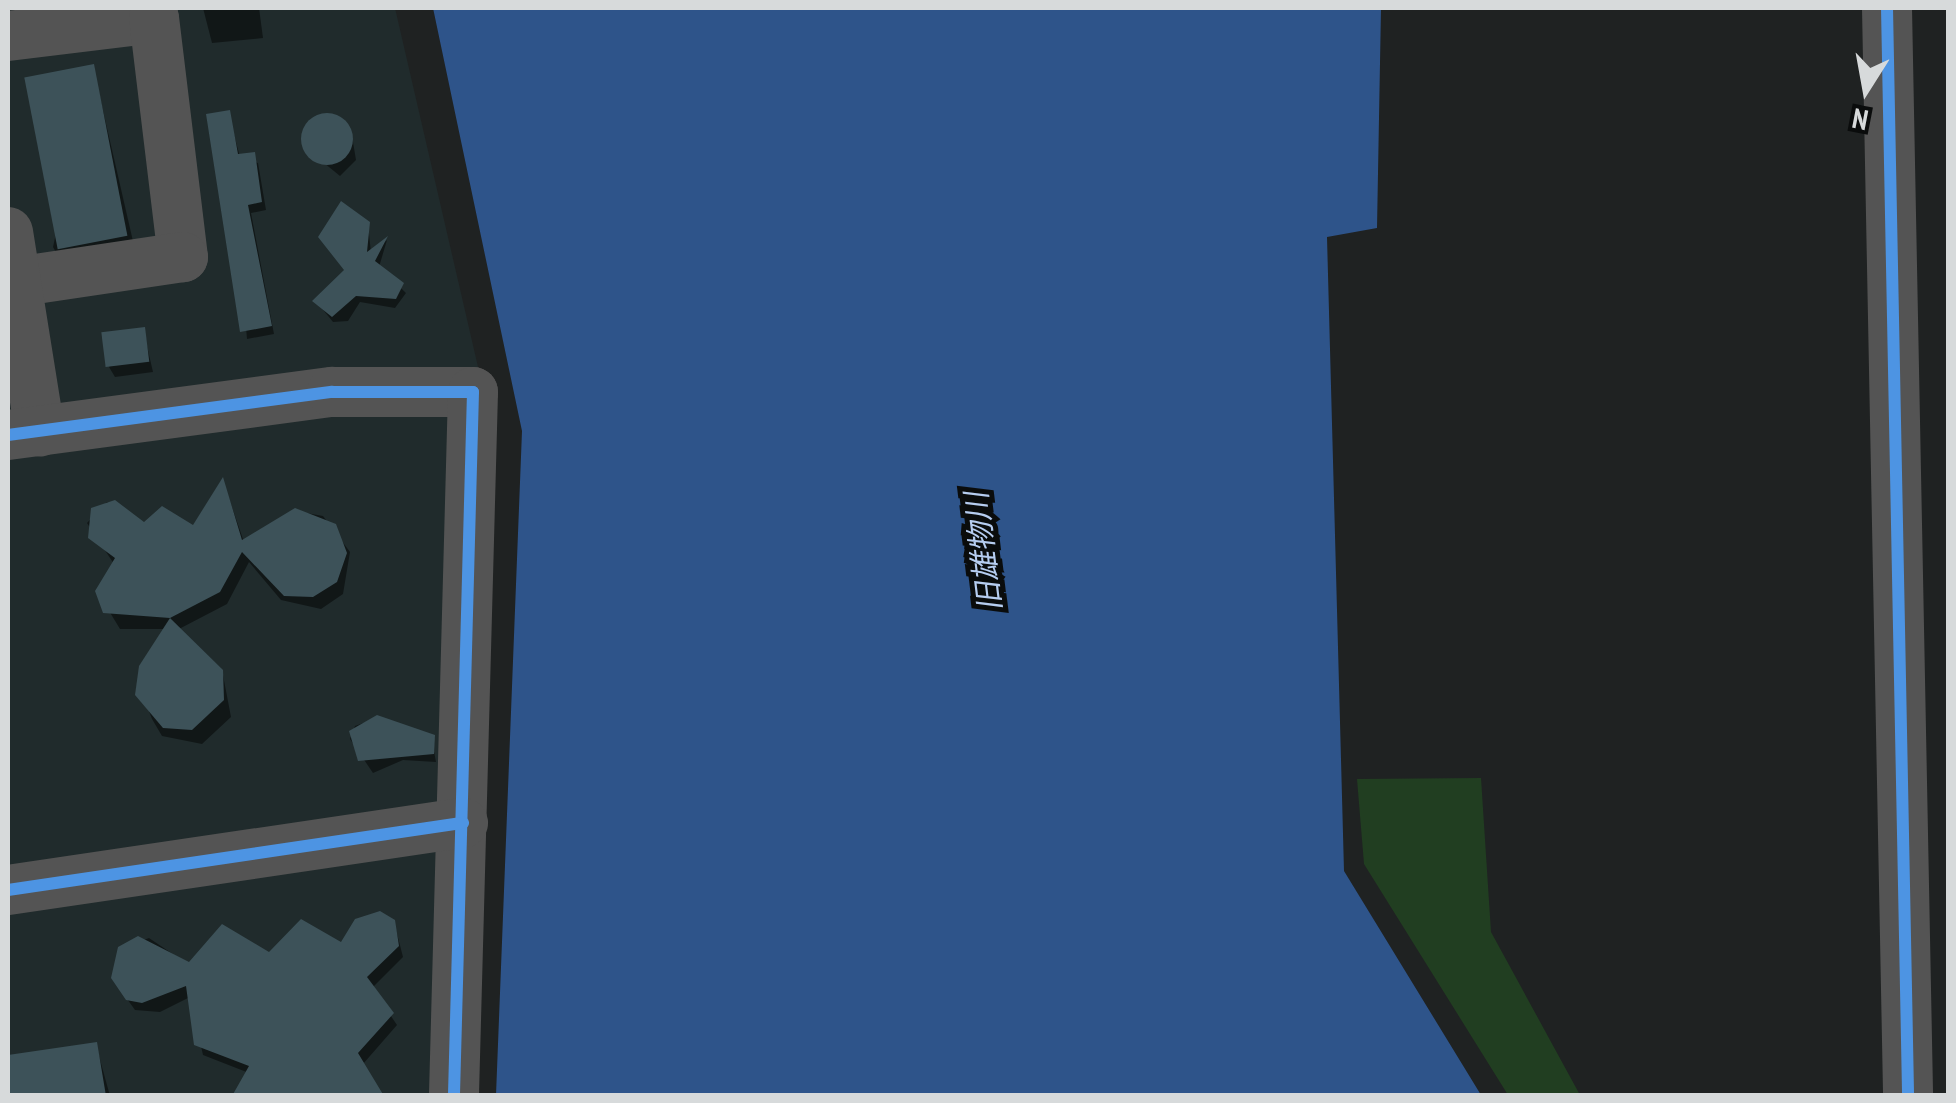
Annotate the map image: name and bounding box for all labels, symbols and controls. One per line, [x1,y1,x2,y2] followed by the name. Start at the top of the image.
[1816,40,1916,140] north arrow
[1849,100,1871,140] text: N
[958,490,1008,614] water label: 旧雄物川

